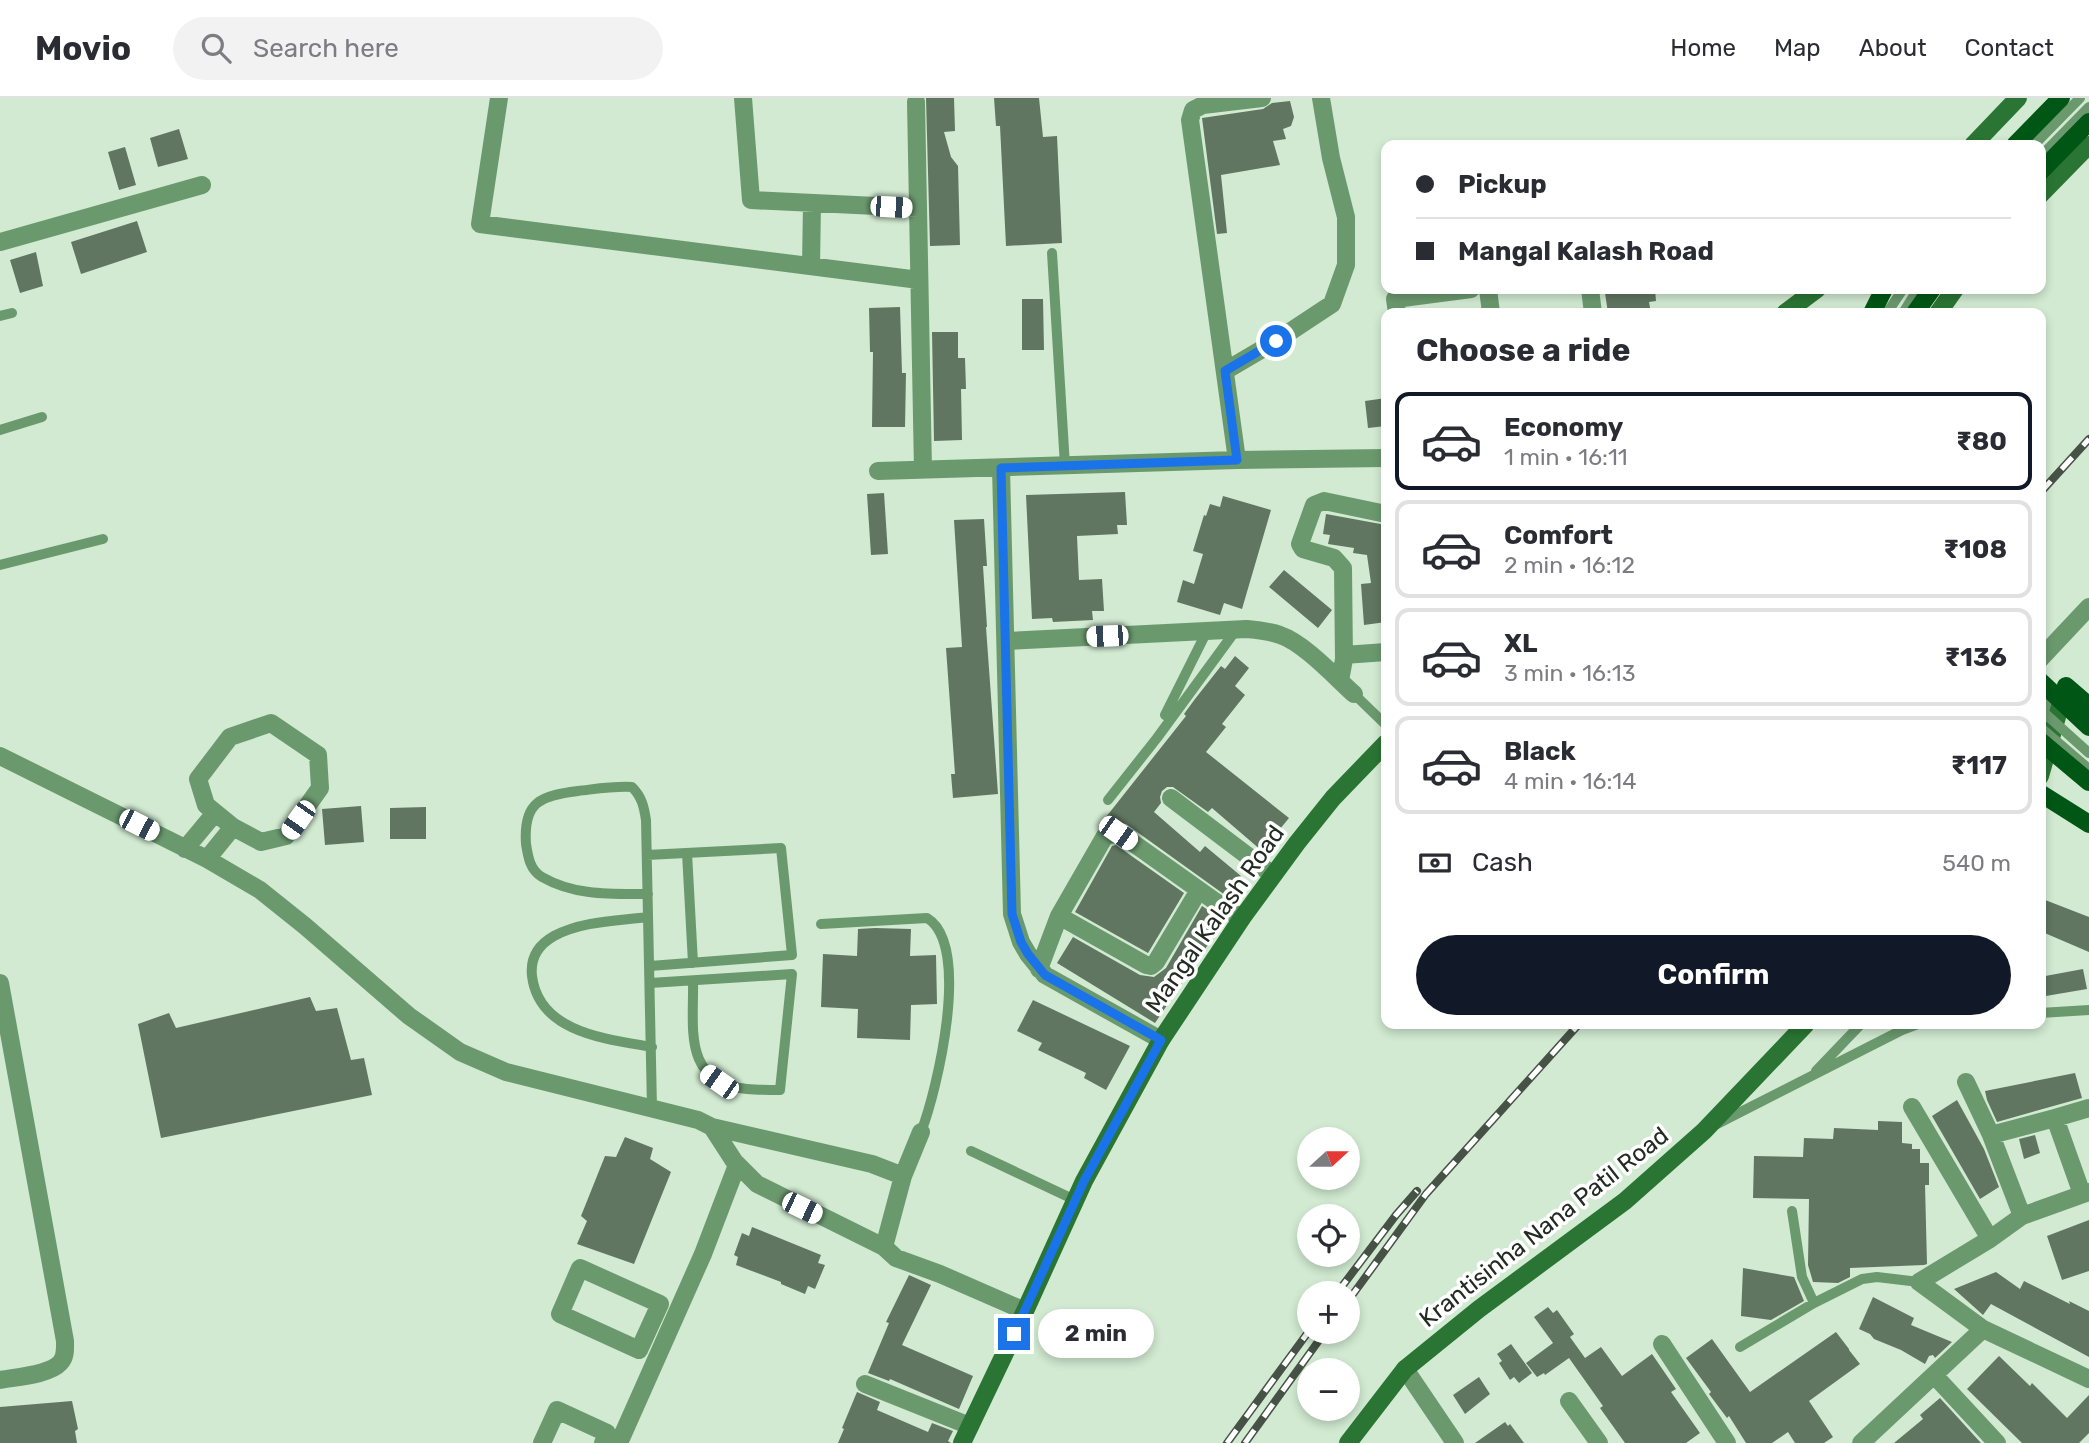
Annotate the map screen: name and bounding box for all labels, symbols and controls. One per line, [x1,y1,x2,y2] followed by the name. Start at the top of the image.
[173,17,663,80] search box
[35,29,131,68] text: Movio
[197,29,235,67] icon: search
[253,33,399,64] text: Search here
[1670,34,1736,62] text: Home
[1774,34,1821,62] text: Map
[1859,34,1927,62] text: About
[1965,34,2054,62] text: Contact
[1458,169,1547,200] text: Pickup
[870,195,913,219] car
[1458,236,1714,267] text: Mangal Kalash Road
[1260,325,1292,357] route start
[1416,331,1630,369] text: Choose a ride
[1420,410,1483,473] icon: car
[1504,412,1623,443] text: Economy
[1956,426,2007,457] text: ₹80
[1504,443,1628,471] text: 1 min · 16:11
[1420,518,1483,581] icon: car
[1504,520,1613,551] text: Comfort
[1943,534,2007,565] text: ₹108
[1504,551,1635,579] text: 2 min · 16:12
[1086,625,1129,647] car
[1420,626,1483,689] icon: car
[1504,628,1537,659] text: XL
[1944,642,2007,673] text: ₹136
[1504,659,1636,687] text: 3 min · 16:13
[1420,734,1483,797] icon: car
[1504,736,1576,767] text: Black
[1951,750,2007,781] text: ₹117
[1504,767,1636,795] text: 4 min · 16:14
[278,797,319,843] car
[116,806,163,844] car
[1095,812,1142,854] car
[1140,820,1290,1018] street label: Mangal Kalash Road
[1416,844,1454,882] icon: cash
[1472,847,1533,878] text: Cash
[1942,849,2011,877] text: 540 m
[1416,935,2011,1015] button: Confirm
[696,1061,743,1103] car
[1414,1121,1674,1333] street label: Krantisinha Nana Patil Road
[1297,1127,1360,1190] north arrow
[1297,1127,1360,1421] map controls
[779,1189,826,1227] car
[1297,1204,1360,1267] button: locate
[1297,1281,1360,1344] button: +
[1038,1310,1154,1358] callout: 2 min
[998,1318,1030,1350] route end
[1065,1319,1127,1347] text: 2 min
[1297,1358,1360,1421] button: −

